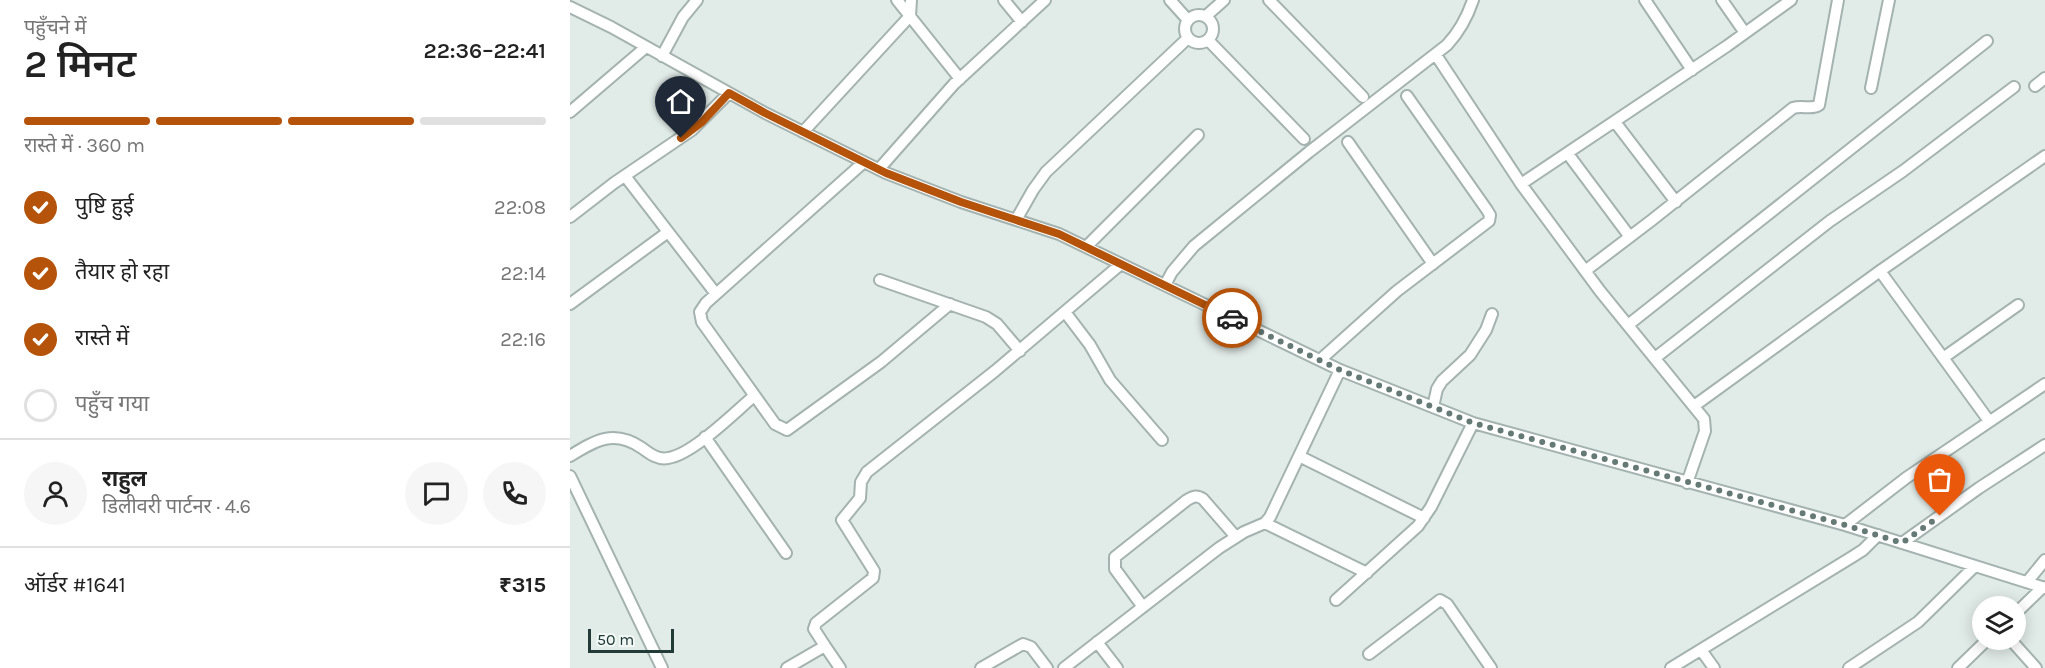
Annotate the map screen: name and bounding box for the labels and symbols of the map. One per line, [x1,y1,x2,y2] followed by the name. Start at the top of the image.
[655,76,706,138] pin
[1202,288,1262,348] courier
[1914,454,1965,516] pin
[588,626,674,654] scale bar

